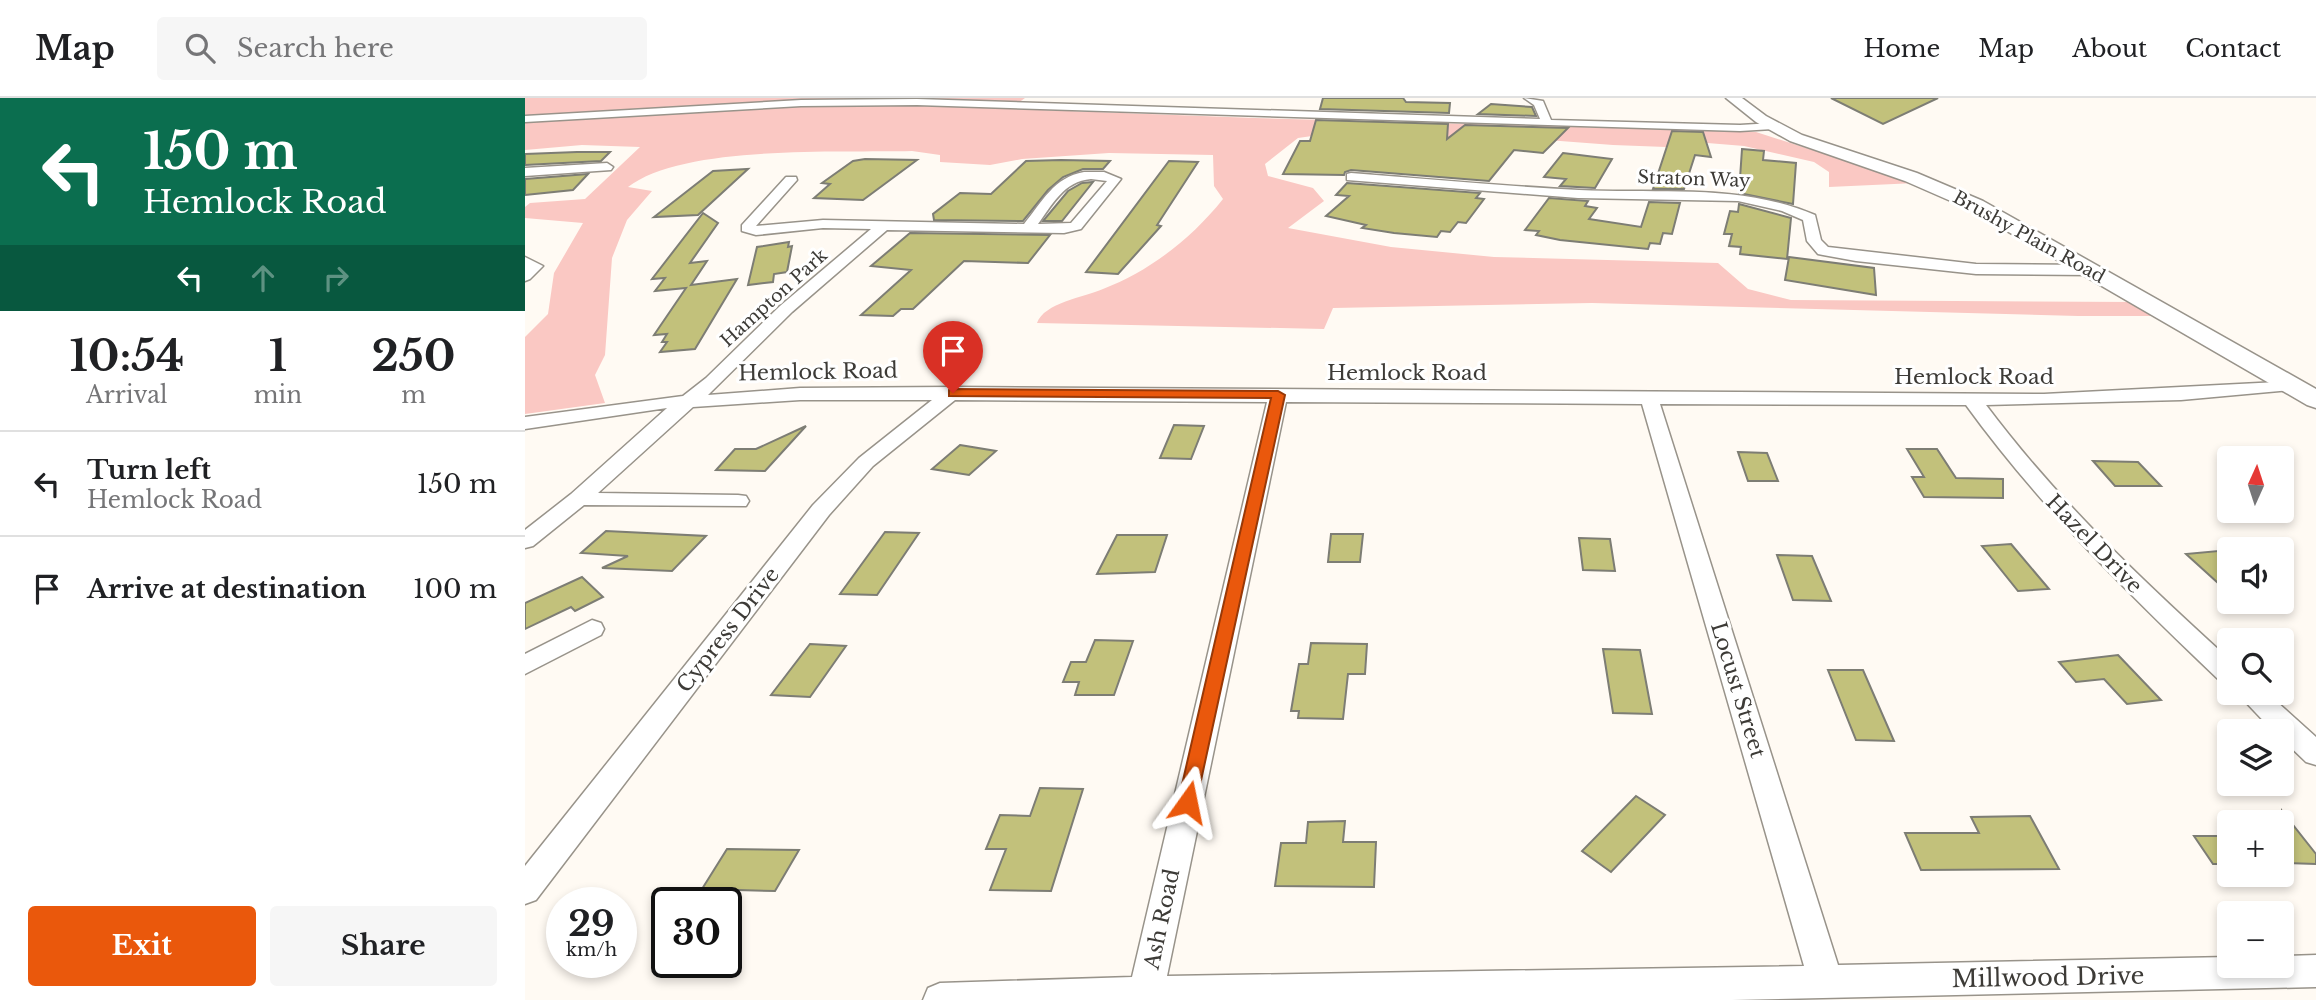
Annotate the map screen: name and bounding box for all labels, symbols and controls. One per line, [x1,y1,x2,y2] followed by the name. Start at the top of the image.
[157,17,647,80] search box
[35,28,115,69] text: Map
[181,29,219,67] icon: search
[237,32,394,64] text: Search here
[1864,34,1940,63] text: Home
[1978,34,2034,63] text: Map
[2072,34,2147,63] text: About
[2185,34,2281,63] text: Contact
[143,121,298,182] text: 150 m
[28,126,119,217] icon: left
[1637,166,1751,192] street label: Straton Way
[143,182,387,222] text: Hemlock Road
[1949,186,2109,288] street label: Brushy Plain Road
[716,244,832,352] street label: Hampton Park
[171,259,209,297] icon: left
[244,259,282,297] icon: ahead
[317,259,355,297] icon: right
[923,321,983,393] pin
[69,330,184,382] text: 10:54
[269,330,287,382] text: 1
[371,330,456,382] text: 250
[934,332,972,370] icon: arrive
[738,358,898,386] street label: Hemlock Road
[1327,360,1487,386] street label: Hemlock Road
[1894,364,2054,390] street label: Hemlock Road
[86,381,168,409] text: Arrival
[254,381,302,409] text: min
[401,381,426,409] text: m
[2217,446,2294,523] north arrow
[2217,446,2294,978] map controls
[87,454,211,486] text: Turn left
[28,465,66,503] icon: left
[417,468,497,500] text: 150 m
[87,486,262,514] text: Hemlock Road
[2040,489,2148,599] street label: Hazel Drive
[2217,537,2294,614] button: sound
[671,562,785,698] street label: Cypress Drive
[28,570,66,608] icon: arrive
[87,573,367,605] text: Arrive at destination
[413,573,497,605] text: 100 m
[1705,619,1771,761] street label: Locust Street
[2217,628,2294,705] button: search
[2217,719,2294,796] button: layers
[1151,765,1225,839] position arrow
[2217,810,2294,887] button: +
[1138,866,1185,973] street label: Ash Road
[651,887,742,978] speed limit sign: 30
[2217,901,2294,978] button: −
[568,902,615,945] text: 29
[28,906,256,986] button: Exit
[270,906,497,986] button: Share
[566,939,617,961] text: km/h
[1951,961,2145,993] street label: Millwood Drive

